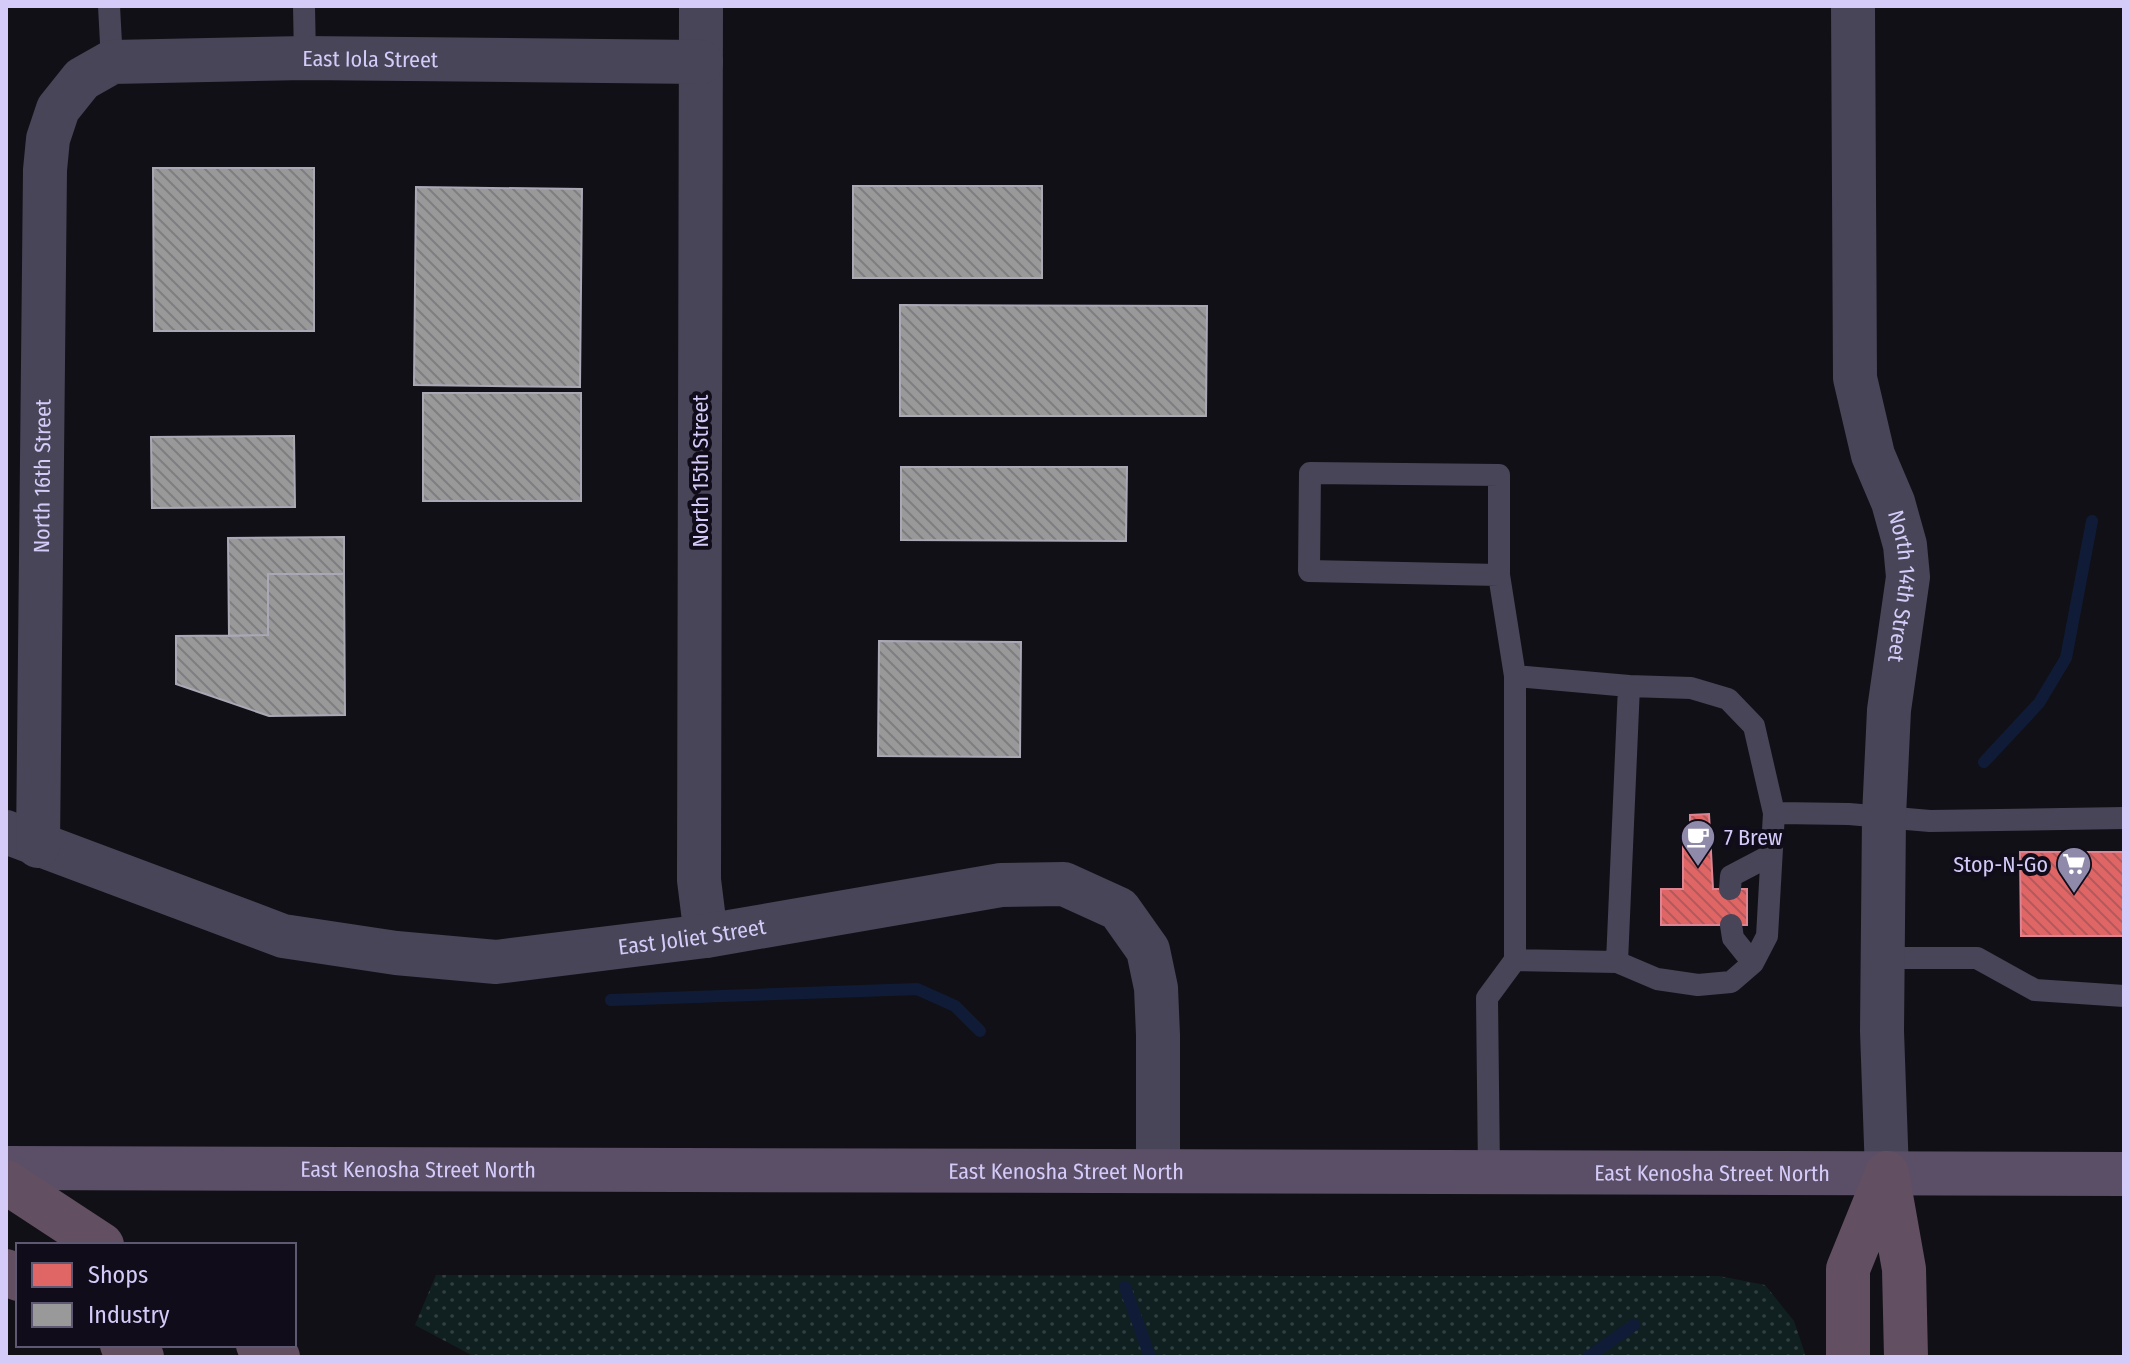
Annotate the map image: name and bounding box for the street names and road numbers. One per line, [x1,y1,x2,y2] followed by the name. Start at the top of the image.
[302,44,439,73] street label: East Iola Street
[687,394,714,548] street label: North 15th Street
[28,398,56,553] street label: North 16th Street
[1882,507,1922,665] street label: North 14th Street
[616,912,768,960] street label: East Joliet Street
[300,1155,536,1183] street label: East Kenosha Street North
[948,1157,1184,1185] street label: East Kenosha Street North
[1594,1159,1830,1187] street label: East Kenosha Street North

